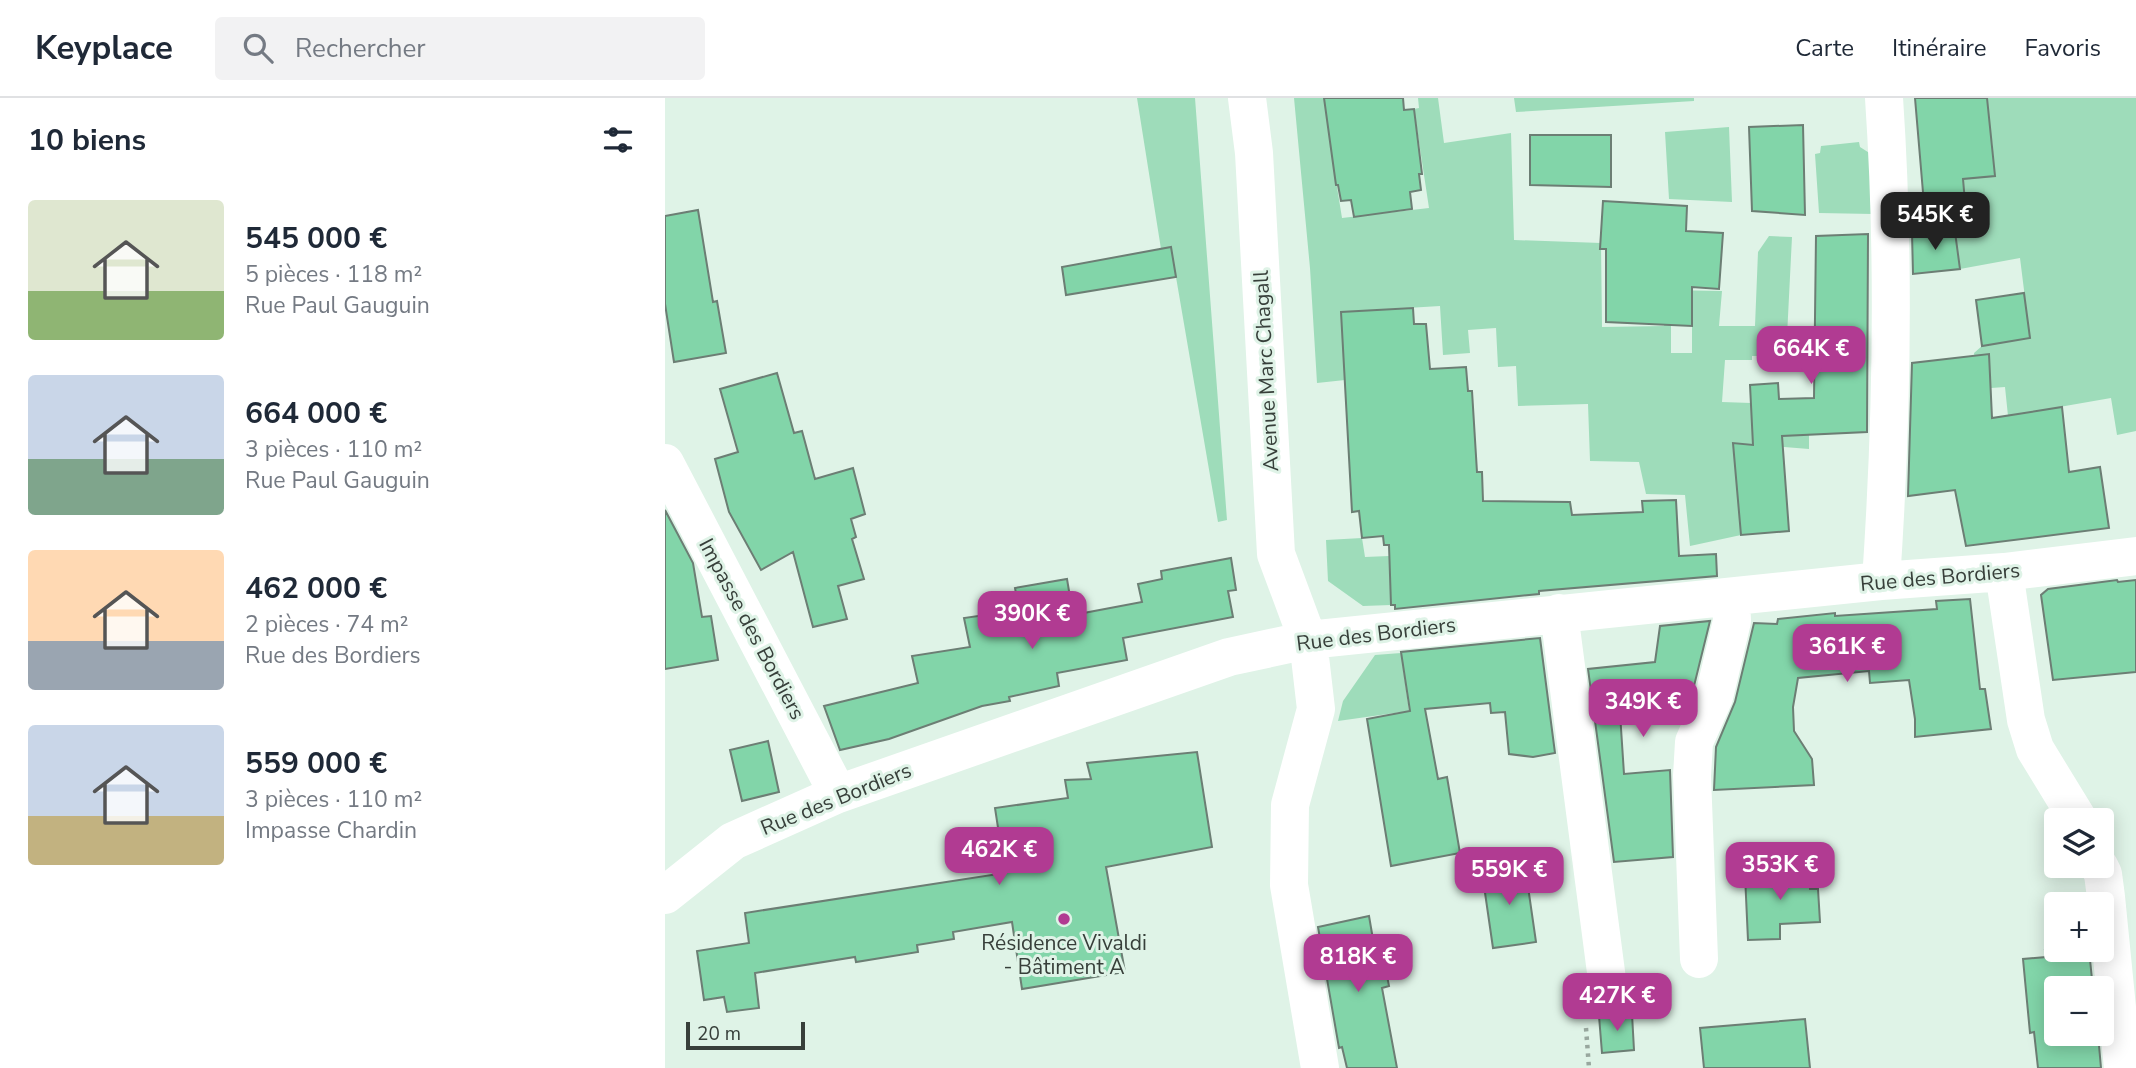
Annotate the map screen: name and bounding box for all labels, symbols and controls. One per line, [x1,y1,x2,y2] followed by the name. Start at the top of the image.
[215,17,705,80] search box
[35,26,173,71] text: Keyplace
[239,29,277,67] icon: search
[295,31,426,66] text: Rechercher
[1795,32,1854,64] text: Carte
[1892,32,1986,64] text: Itinéraire
[2024,32,2101,64] text: Favoris
[28,120,146,161] text: 10 biens
[599,121,637,159] icon: filters
[1878,192,1992,252] pin: 545K €
[1897,199,1973,230] text: 545K €
[245,218,387,259] text: 545 000 €
[84,228,168,312] icon: home
[245,259,422,290] text: 5 pièces · 118 m²
[1247,269,1285,472] street label: Avenue Marc Chagall
[245,290,430,321] text: Rue Paul Gauguin
[1754,327,1868,386] pin: 664K €
[1773,333,1849,364] text: 664K €
[245,393,387,434] text: 664 000 €
[84,403,168,487] icon: home
[245,434,422,465] text: 3 pièces · 110 m²
[245,465,430,496] text: Rue Paul Gauguin
[692,533,812,725] street label: Impasse des Bordiers
[1859,556,2021,598] street label: Rue des Bordiers
[245,568,387,609] text: 462 000 €
[84,578,168,662] icon: home
[975,592,1089,651] pin: 390K €
[994,598,1070,629] text: 390K €
[245,609,408,640] text: 2 pièces · 74 m²
[1295,610,1457,658] street label: Rue des Bordiers
[1790,624,1904,684] pin: 361K €
[1809,631,1885,662] text: 361K €
[245,640,421,671] text: Rue des Bordiers
[1586,680,1700,739] pin: 349K €
[1605,686,1681,717] text: 349K €
[245,743,387,784] text: 559 000 €
[84,753,168,837] icon: home
[756,756,916,842] street label: Rue des Bordiers
[245,784,422,815] text: 3 pièces · 110 m²
[2044,808,2114,1046] map controls
[2044,808,2114,878] button: layers
[245,815,417,846] text: Impasse Chardin
[942,828,1056,887] pin: 462K €
[961,834,1037,865] text: 462K €
[1723,842,1837,902] pin: 353K €
[1452,848,1566,907] pin: 559K €
[1742,849,1818,880] text: 353K €
[1471,854,1547,885] text: 559K €
[2044,892,2114,962] button: +
[1056,911,1072,927] marker: Résidence Vivaldi - Bâtiment A
[981,929,1147,981] place label: Résidence Vivaldi - Bâtiment A
[1301,934,1415,994] pin: 818K €
[1320,941,1396,972] text: 818K €
[1560,974,1674,1033] pin: 427K €
[2044,976,2114,1046] button: −
[1579,980,1655,1011] text: 427K €
[686,1019,805,1051] scale bar
[697,1021,741,1047] text: 20 m

